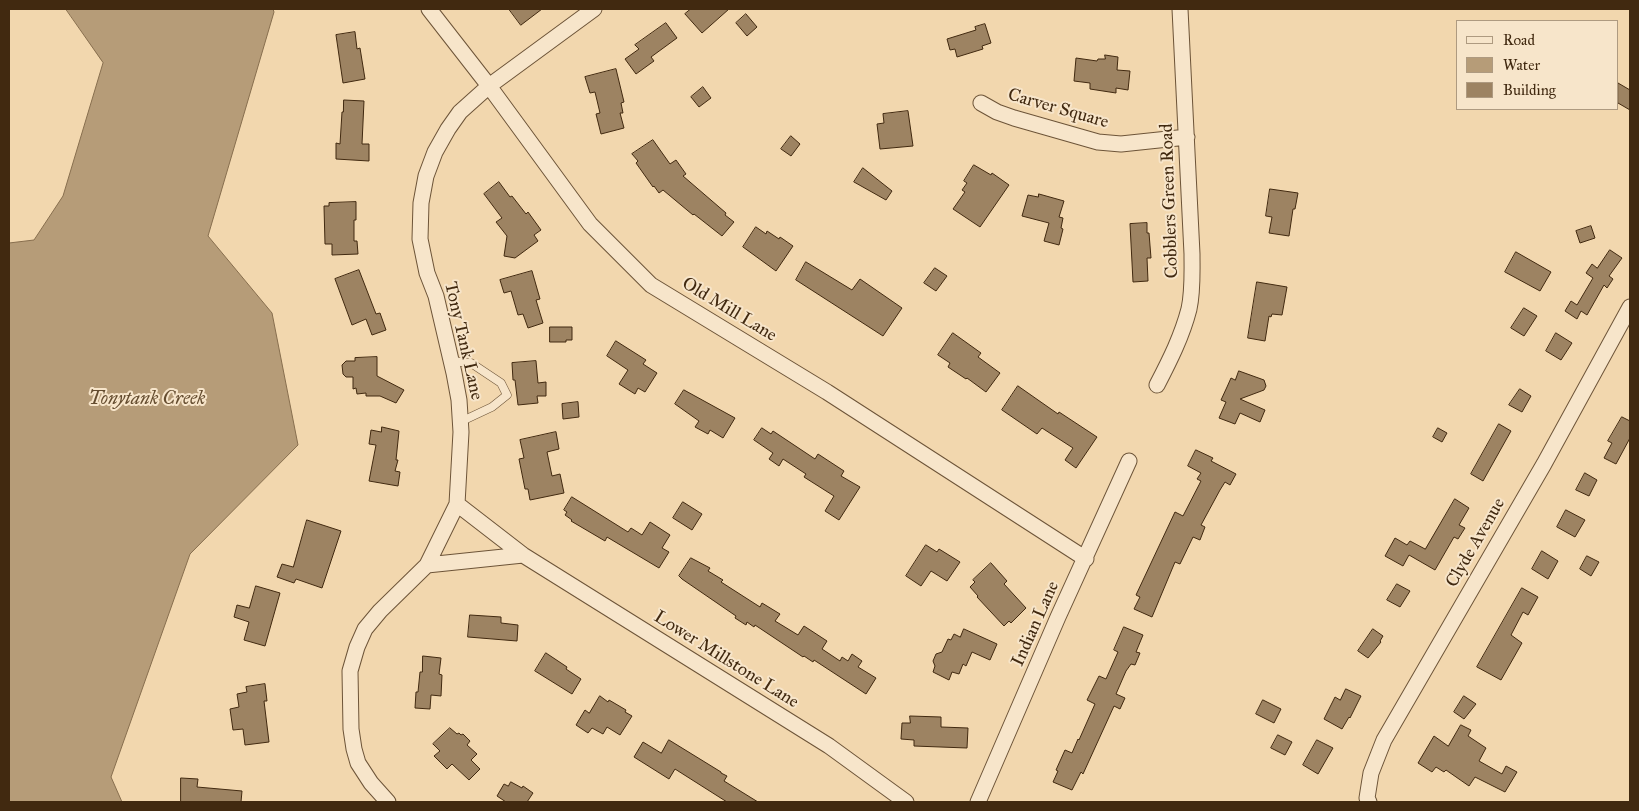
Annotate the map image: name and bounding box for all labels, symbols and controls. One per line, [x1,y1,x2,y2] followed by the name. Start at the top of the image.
[1456,20,1619,110] legend
[1503,31,1535,49] text: Road
[1503,56,1540,74] text: Water
[1503,81,1556,99] text: Building
[1005,84,1111,134] street label: Carver Square
[1156,123,1184,279] street label: Cobblers Green Road
[678,273,780,347] street label: Old Mill Lane
[439,280,487,402] street label: Tony Tank Lane
[89,388,205,410] water label: Tonytank Creek
[1442,494,1510,592] street label: Clyde Avenue
[1008,578,1064,670] street label: Indian Lane
[650,607,802,713] street label: Lower Millstone Lane

